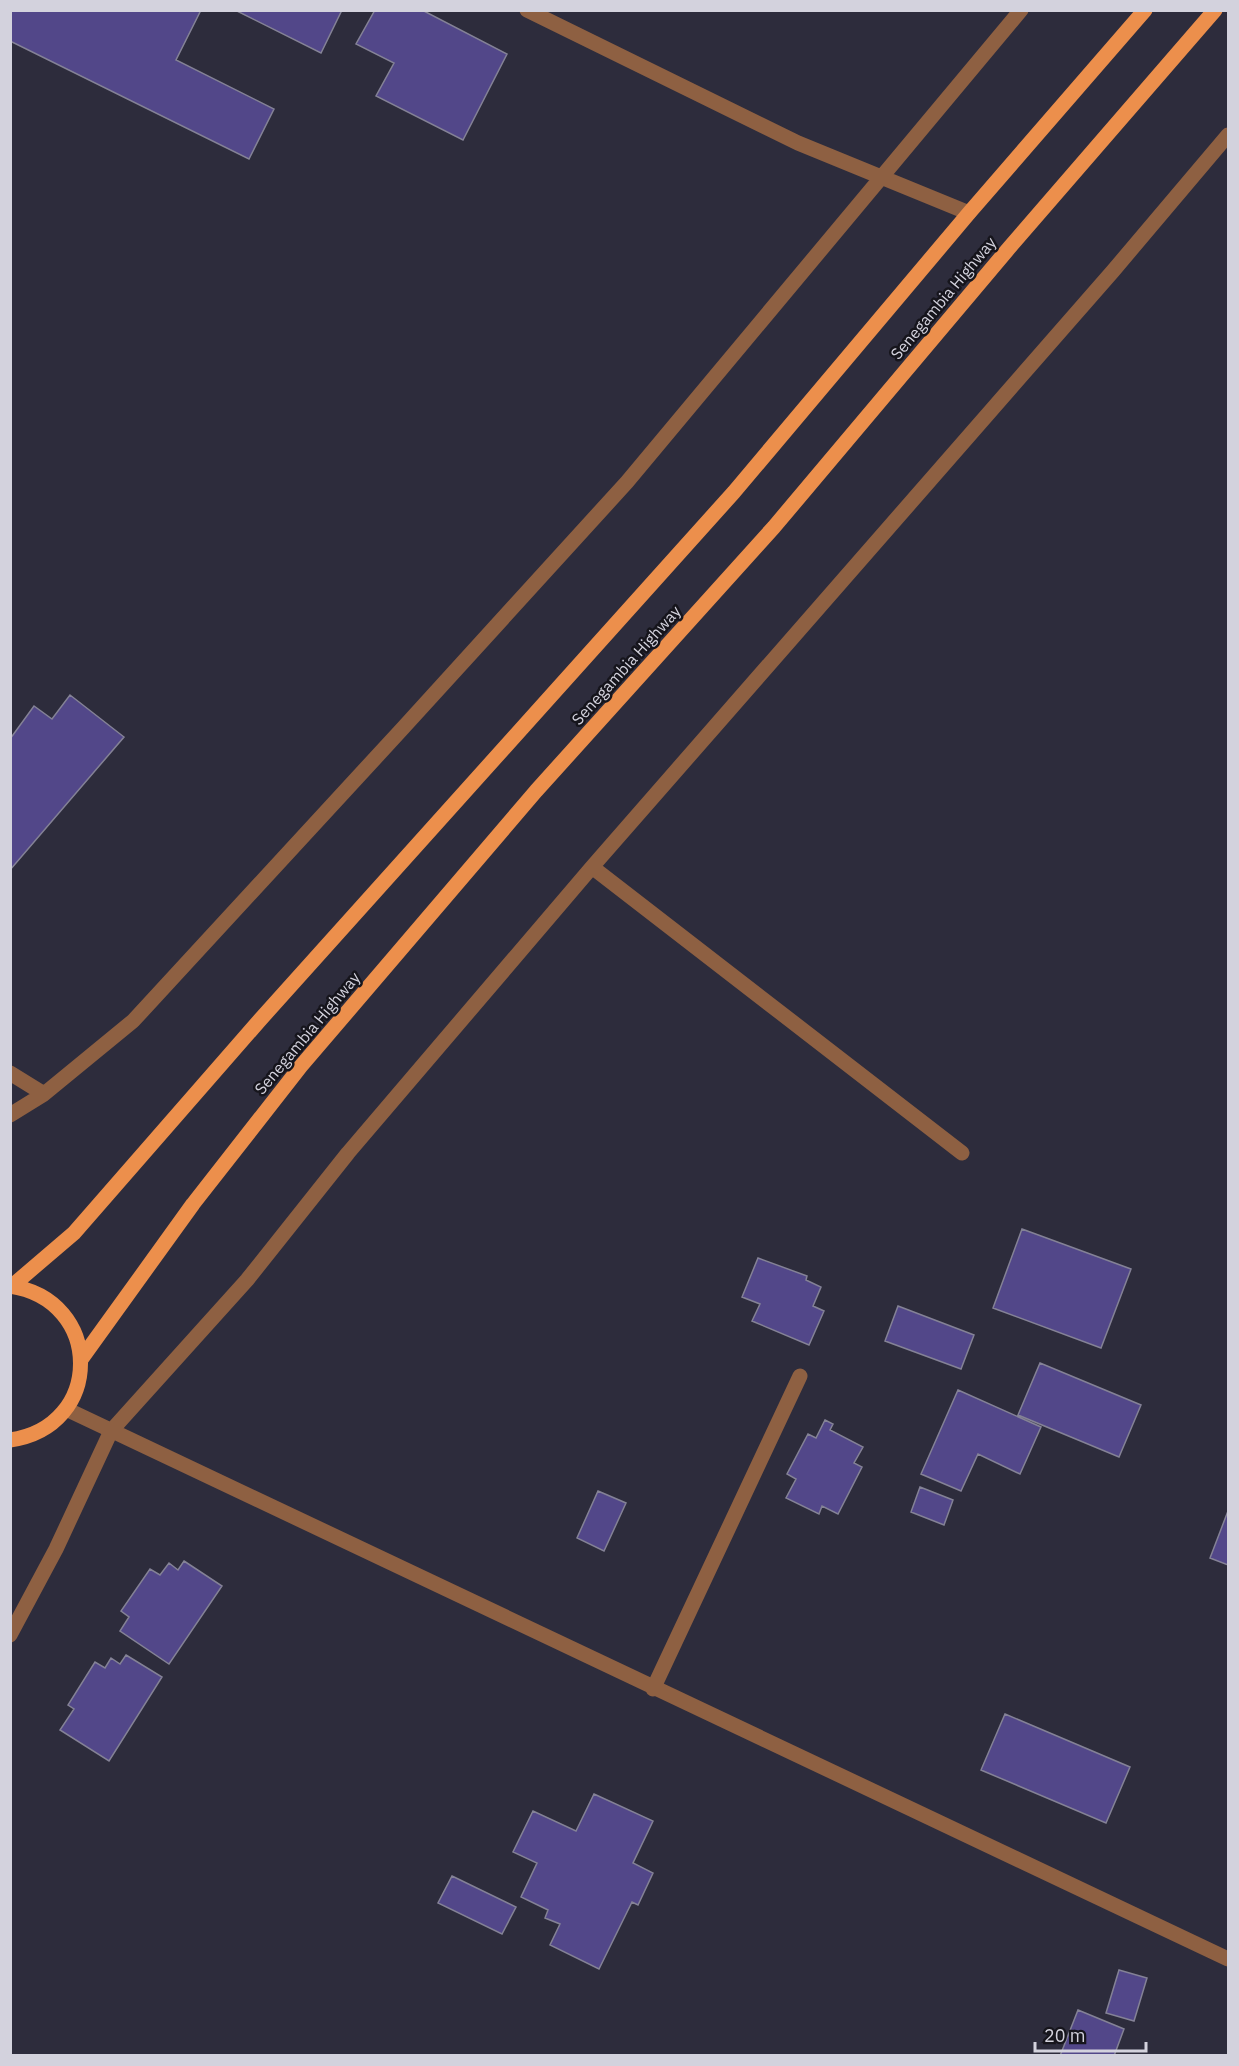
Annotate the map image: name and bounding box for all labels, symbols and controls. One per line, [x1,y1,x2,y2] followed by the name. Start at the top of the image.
[886,233,1000,363] street label: Senegambia Highway
[567,601,685,729] street label: Senegambia Highway
[250,968,364,1098] street label: Senegambia Highway
[1035,2015,1146,2053] scale bar
[1044,2024,1086,2047] text: 20 m

